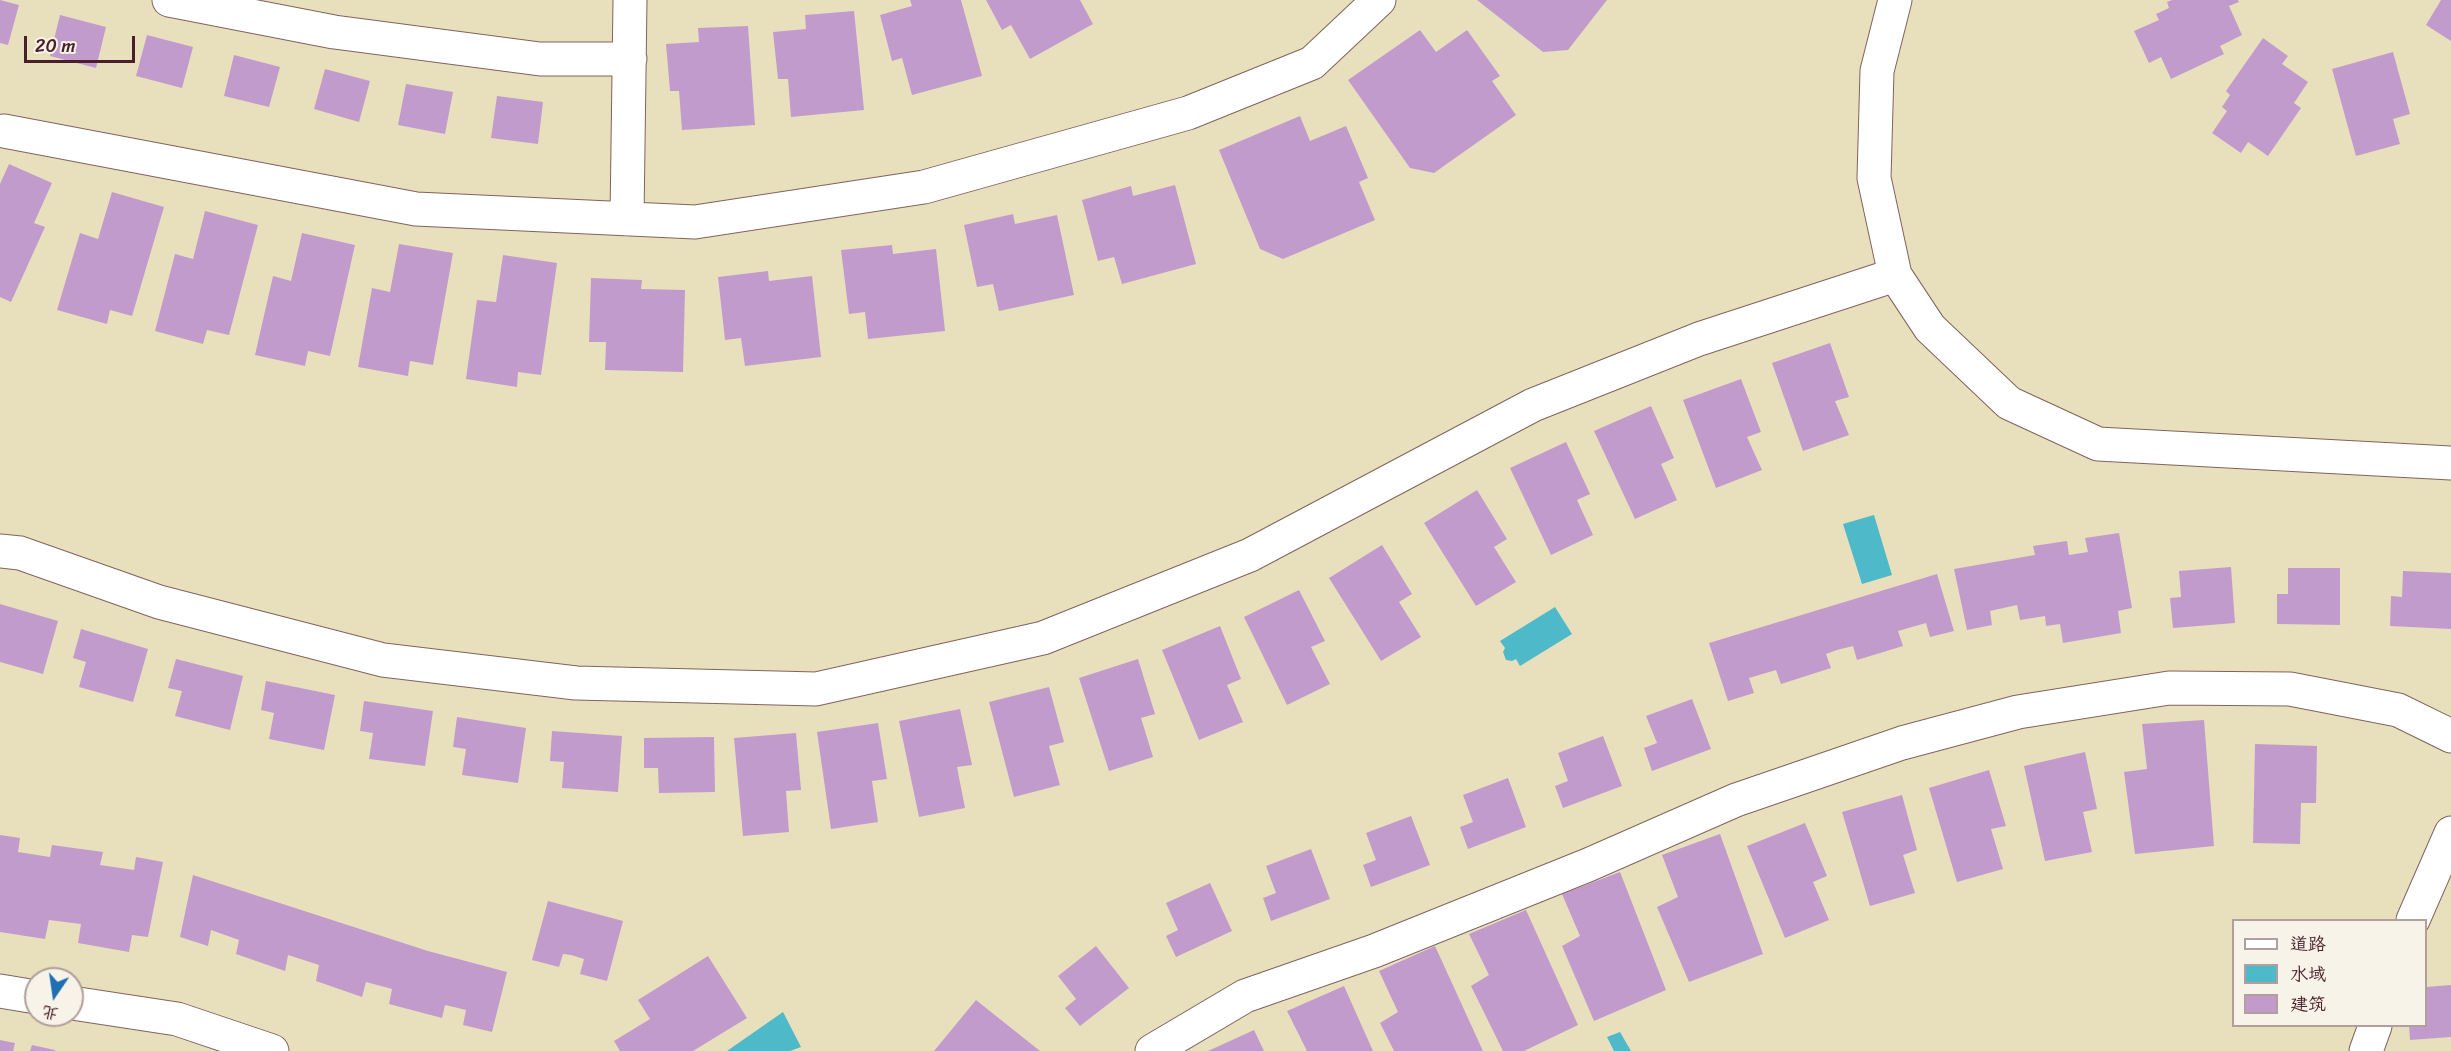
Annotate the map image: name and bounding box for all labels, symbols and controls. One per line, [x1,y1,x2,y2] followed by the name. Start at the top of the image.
[27,24,138,62] scale bar
[35,30,75,62] text: 20 m
[2232,919,2427,1027] legend
[2290,928,2326,960] text: 道路
[2290,958,2326,990] text: 水域
[24,967,84,1027] north arrow
[2290,988,2326,1020] text: 建筑
[39,997,61,1029] text: 北

